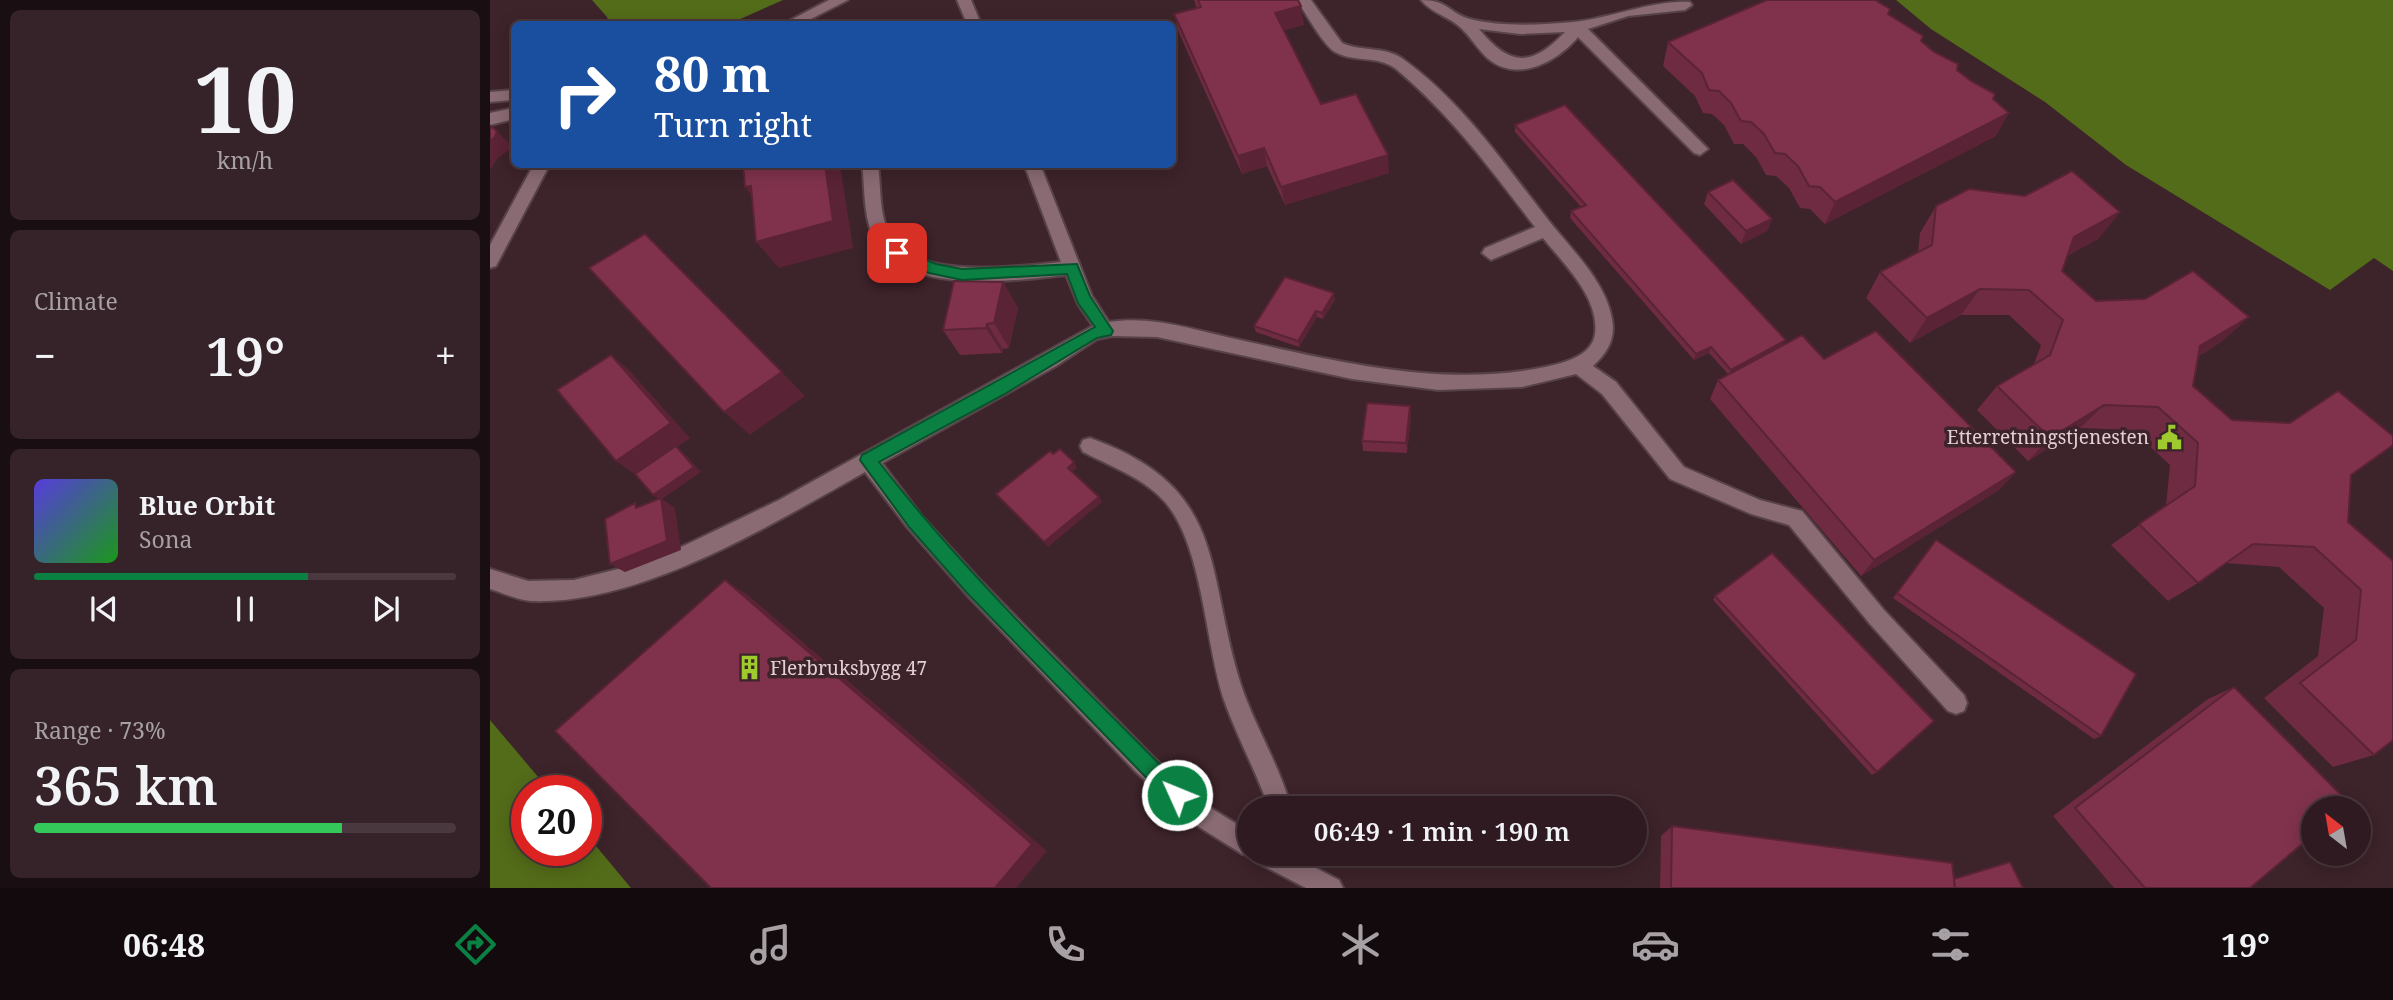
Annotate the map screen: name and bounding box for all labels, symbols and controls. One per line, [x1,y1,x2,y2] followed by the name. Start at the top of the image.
[194,36,296,160] text: 10
[654,40,770,106] text: 80 m
[539,49,630,140] icon: right
[654,103,812,146] text: Turn right
[217,144,273,176] text: km/h
[867,223,927,283] pin
[878,234,916,272] icon: arrive
[34,285,118,317] text: Climate
[206,320,285,391] text: 19°
[34,329,56,381] text: −
[435,329,456,381] text: +
[2155,423,2183,451] public building icon: Etterretningstjenesten
[1947,424,2149,450] place label: Etterretningstjenesten
[139,487,275,523] text: Blue Orbit
[139,523,193,555] text: Sona
[85,590,123,628] icon: previous
[226,590,264,628] icon: pause
[367,590,405,628] icon: next
[736,654,764,682] building icon: Flerbruksbygg 47
[770,655,927,681] place label: Flerbruksbygg 47
[34,714,166,746] text: Range · 73%
[34,749,218,820] text: 365 km
[1140,758,1214,832] position arrow
[511,775,602,866] speed limit sign: 20
[2301,796,2371,866] north arrow
[2301,796,2371,866] map controls
[1314,813,1570,849] text: 06:49 · 1 min · 190 m
[451,920,500,969] icon: directions
[746,920,795,969] icon: music
[1041,920,1090,969] icon: phone
[1336,920,1385,969] icon: climate
[1631,920,1680,969] icon: car
[1926,920,1975,969] icon: filters
[123,923,205,966] text: 06:48
[2221,923,2270,966] text: 19°

